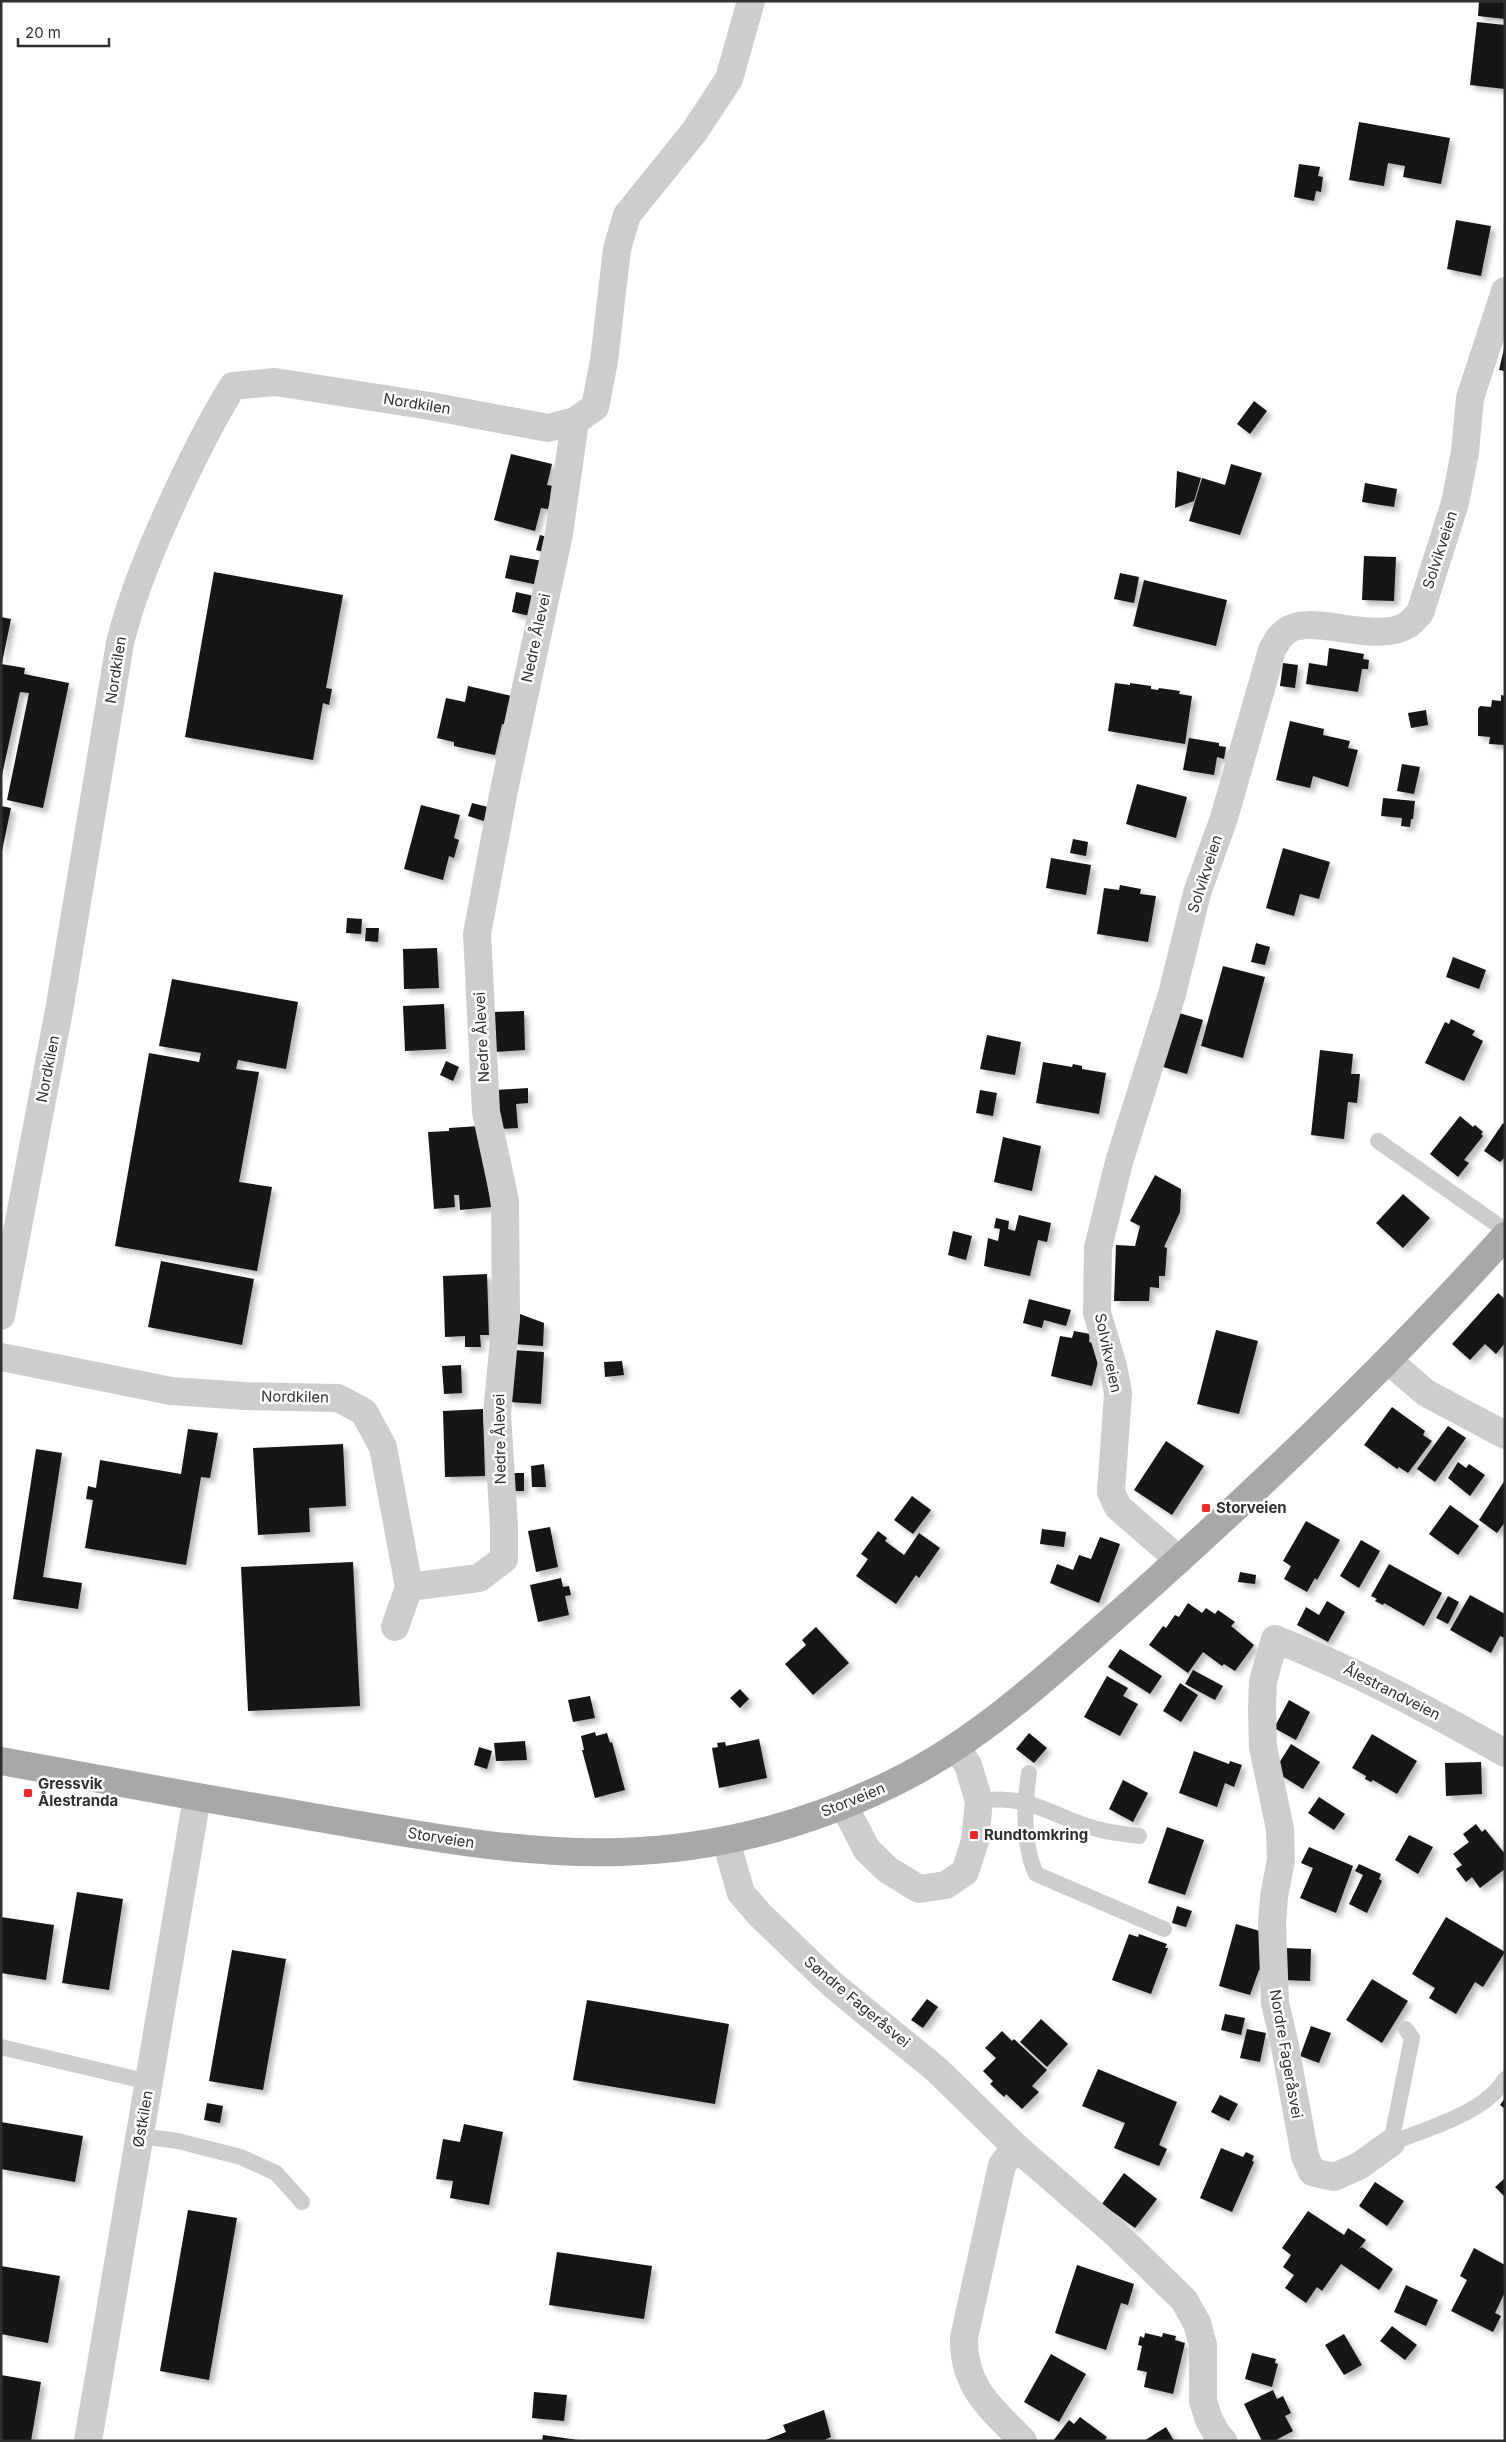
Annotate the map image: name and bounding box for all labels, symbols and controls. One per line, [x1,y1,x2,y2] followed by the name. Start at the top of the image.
[18,15,109,47] scale bar
[25,23,61,42] text: 20 m
[382,389,452,418] street label: Nordkilen
[1418,509,1461,591] street label: Solvikveien
[517,592,554,684] street label: Nedre Ålevei
[101,635,130,705] street label: Nordkilen
[1183,833,1226,915] street label: Solvikveien
[470,991,493,1083] street label: Nedre Ålevei
[32,1034,63,1104] street label: Nordkilen
[1091,1311,1126,1394] street label: Solvikveien
[261,1386,329,1407] street label: Nordkilen
[489,1394,510,1484] street label: Nedre Ålevei
[1216,1498,1287,1517] place label: Storveien
[1200,1502,1212,1514] marker: Storveien
[1341,1659,1444,1724] street label: Ålestrandveien
[38,1774,118,1810] place label: Gressvik Ålestranda
[818,1778,888,1821] street label: Storveien
[22,1787,34,1799] marker: Gressvik Ålestranda
[406,1823,476,1852] street label: Storveien
[984,1825,1088,1844] place label: Rundtomkring
[968,1829,980,1841] marker: Rundtomkring
[801,1952,914,2051] street label: Søndre Fageråsvei
[1266,1988,1307,2120] street label: Nordre Fageråsvei
[128,2089,157,2149] street label: Østkilen

